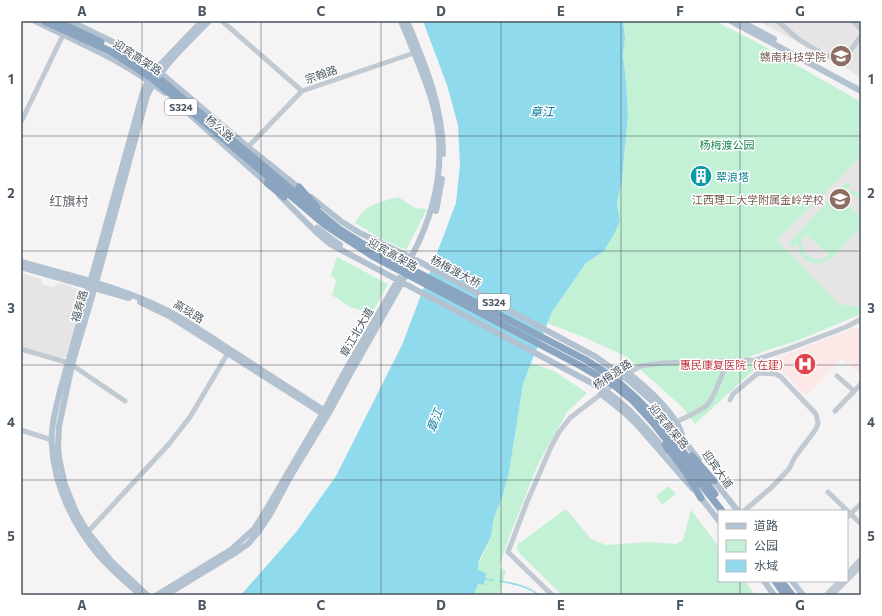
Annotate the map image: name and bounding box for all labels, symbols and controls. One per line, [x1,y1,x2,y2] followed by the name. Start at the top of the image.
[77,3,87,19] text: A
[198,3,207,19] text: B
[317,3,326,19] text: C
[436,3,446,19] text: D
[557,3,565,19] text: E
[676,3,684,19] text: F
[795,3,805,19] text: G
[111,37,165,77] street label: 迎宾高架路
[828,43,854,69] school or university icon: 赣南科技学院
[760,50,826,63] place label: 赣南科技学院
[303,62,339,86] street label: 宗翰路
[8,71,14,87] text: 1
[868,71,874,87] text: 1
[165,99,197,115] road number: S324
[530,104,556,118] water label: 章江
[203,112,237,144] street label: 杨公路
[700,138,755,151] park label: 杨梅渡公园
[688,163,714,189] building icon: 翠浪塔
[716,170,749,183] place label: 翠浪塔
[7,185,15,201] text: 2
[867,185,875,201] text: 2
[827,186,853,212] school or university icon: 江西理工大学附属金岭学校
[49,193,89,209] district label: 红旗村
[692,193,824,206] place label: 江西理工大学附属金岭学校
[366,235,420,273] street label: 迎宾高架路
[429,252,483,290] street label: 杨梅渡大桥
[68,288,90,324] street label: 福寿路
[478,294,510,310] road number: S324
[172,297,206,325] street label: 高琰路
[7,300,15,316] text: 3
[867,300,875,316] text: 3
[337,305,375,359] street label: 章江北大道
[792,351,818,377] hospital icon: 惠民康复医院（在建）
[590,356,634,392] street label: 杨梅渡路
[680,358,790,371] place label: 惠民康复医院（在建）
[646,401,692,451] street label: 迎宾高架路
[423,404,445,434] water label: 章江
[7,414,15,430] text: 4
[867,414,875,430] text: 4
[700,447,736,491] street label: 迎宾大道
[718,510,848,582] legend
[754,518,778,532] text: 道路
[7,528,15,544] text: 5
[867,528,875,544] text: 5
[754,538,778,552] text: 公园
[754,558,778,572] text: 水域
[77,597,87,613] text: A
[198,597,207,613] text: B
[317,597,326,613] text: C
[436,597,446,613] text: D
[557,597,565,613] text: E
[676,597,684,613] text: F
[795,597,805,613] text: G

